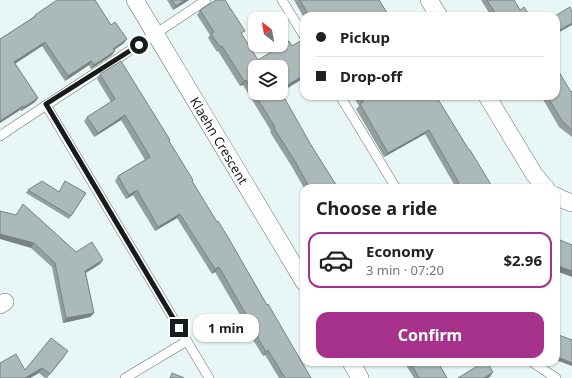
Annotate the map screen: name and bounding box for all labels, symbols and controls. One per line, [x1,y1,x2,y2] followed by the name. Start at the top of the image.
[248,12,288,52] north arrow
[248,12,288,100] map controls
[340,27,390,47] text: Pickup
[130,36,148,54] route start
[248,60,288,100] button: layers
[340,66,402,86] text: Drop-off
[186,94,253,188] street label: Klaehn Crescent
[316,196,437,220] text: Choose a ride
[366,241,434,261] text: Economy
[318,242,354,278] icon: car
[503,250,542,270] text: $2.96
[366,261,444,279] text: 3 min · 07:20
[316,312,544,358] button: Confirm
[193,314,259,342] callout: 1 min
[170,319,188,337] route end
[208,319,244,337] text: 1 min

